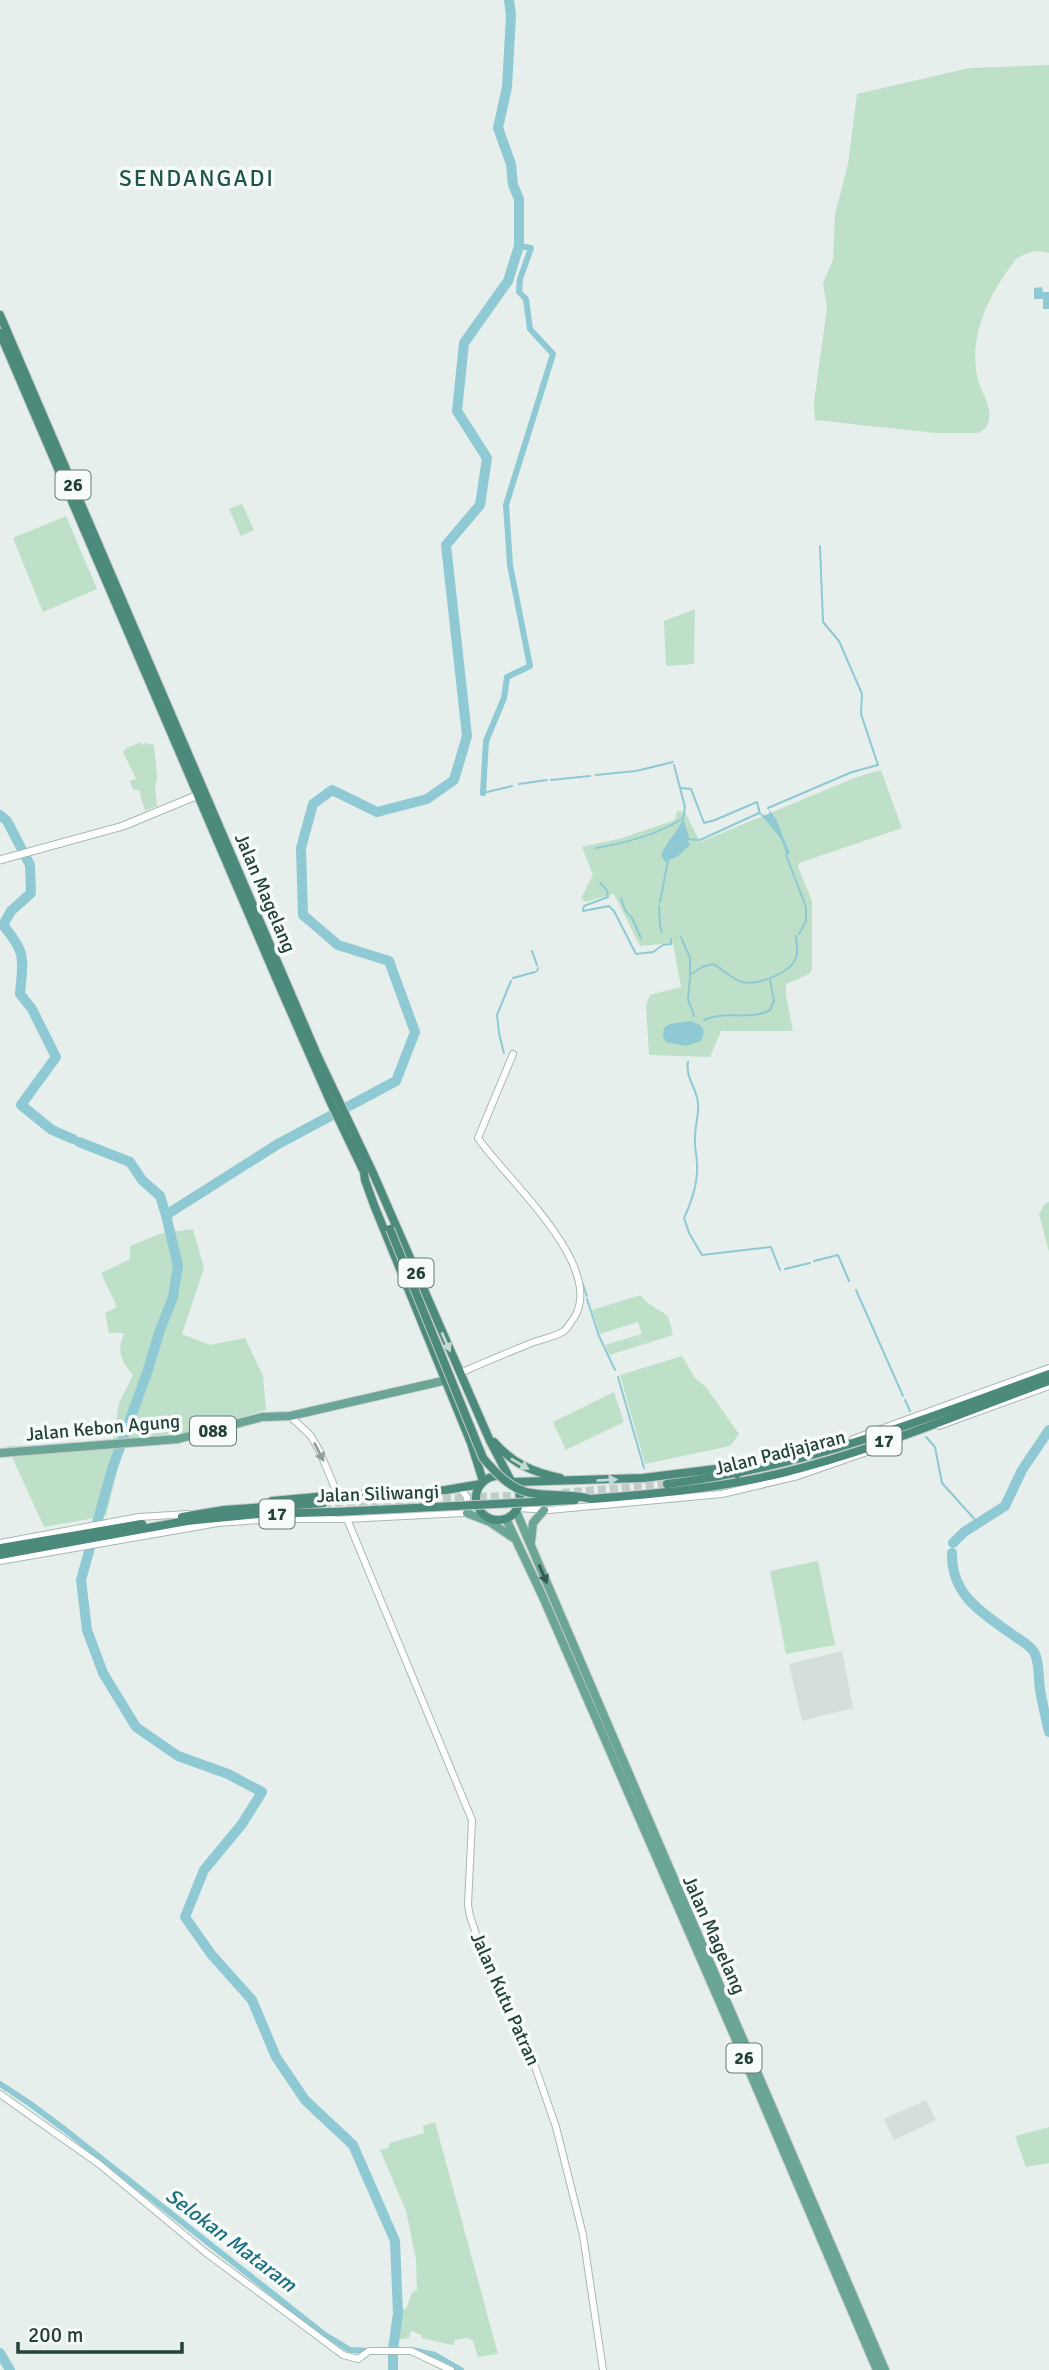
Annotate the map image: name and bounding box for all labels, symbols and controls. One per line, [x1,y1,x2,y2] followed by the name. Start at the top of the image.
[119,164,275,193] district label: SENDANGADI
[56,471,90,500] road number: 26
[229,830,301,956] street label: Jalan Magelang
[398,1258,434,1288] road number: 26
[441,1331,452,1352] one-way arrow
[25,1409,181,1447] street label: Jalan Kebon Agung
[190,1416,236,1446] road number: 088
[712,1425,848,1481] street label: Jalan Padjajaran
[866,1426,902,1456] road number: 17
[313,1442,324,1462] one-way arrow
[511,1458,530,1470] one-way arrow
[596,1474,618,1485] one-way arrow
[316,1480,440,1508] street label: Jalan Siliwangi
[260,1499,294,1528] road number: 17
[537,1564,549,1584] one-way arrow
[677,1872,751,1998] street label: Jalan Magelang
[465,1929,545,2069] street label: Jalan Kutu Patran
[726,2044,762,2072] road number: 26
[161,2182,302,2298] water label: Selokan Mataram
[18,2310,182,2354] scale bar
[28,2322,83,2348] text: 200 m

